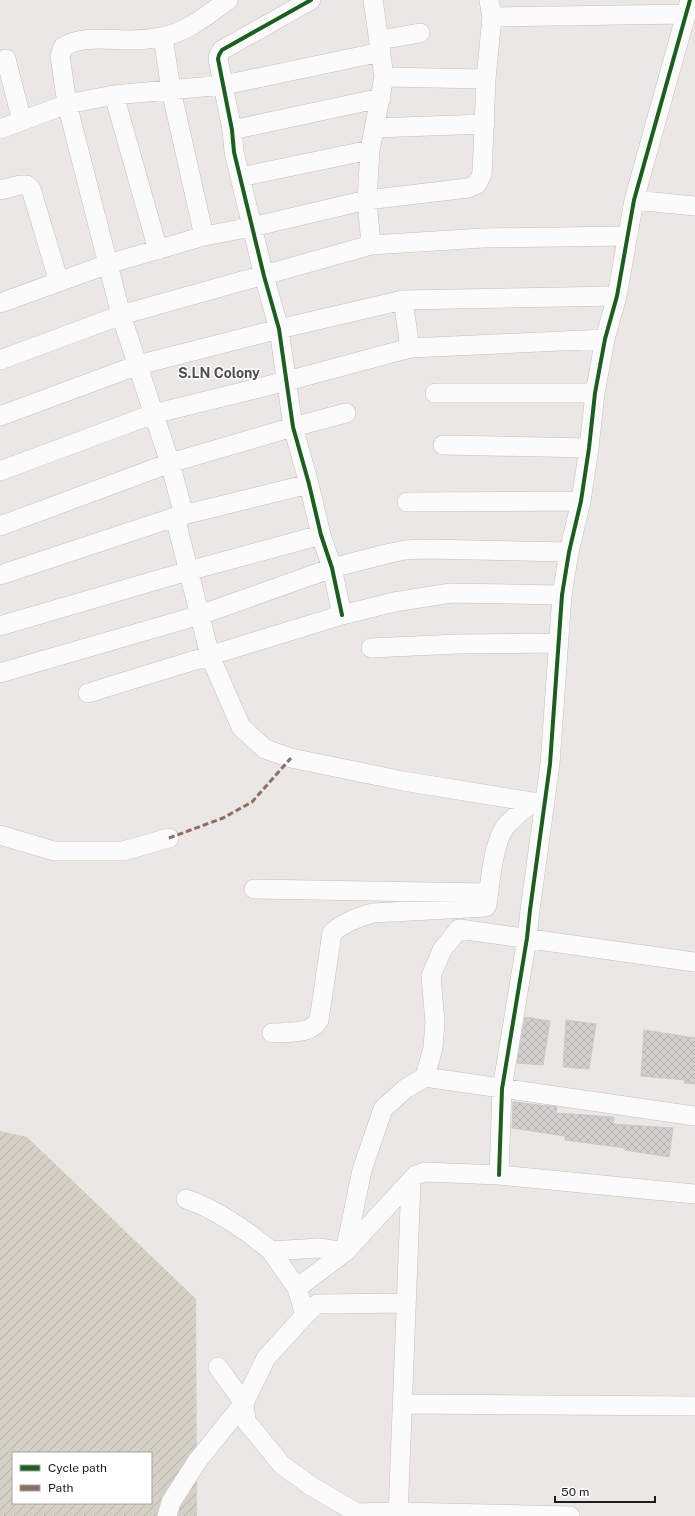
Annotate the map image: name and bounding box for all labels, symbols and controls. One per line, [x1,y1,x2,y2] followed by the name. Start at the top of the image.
[178,365,260,381] district label: S.LN Colony
[12,1452,152,1504] legend
[48,1461,107,1475] text: Cycle path
[555,1478,655,1504] scale bar
[48,1481,74,1495] text: Path
[561,1485,589,1499] text: 50 m

